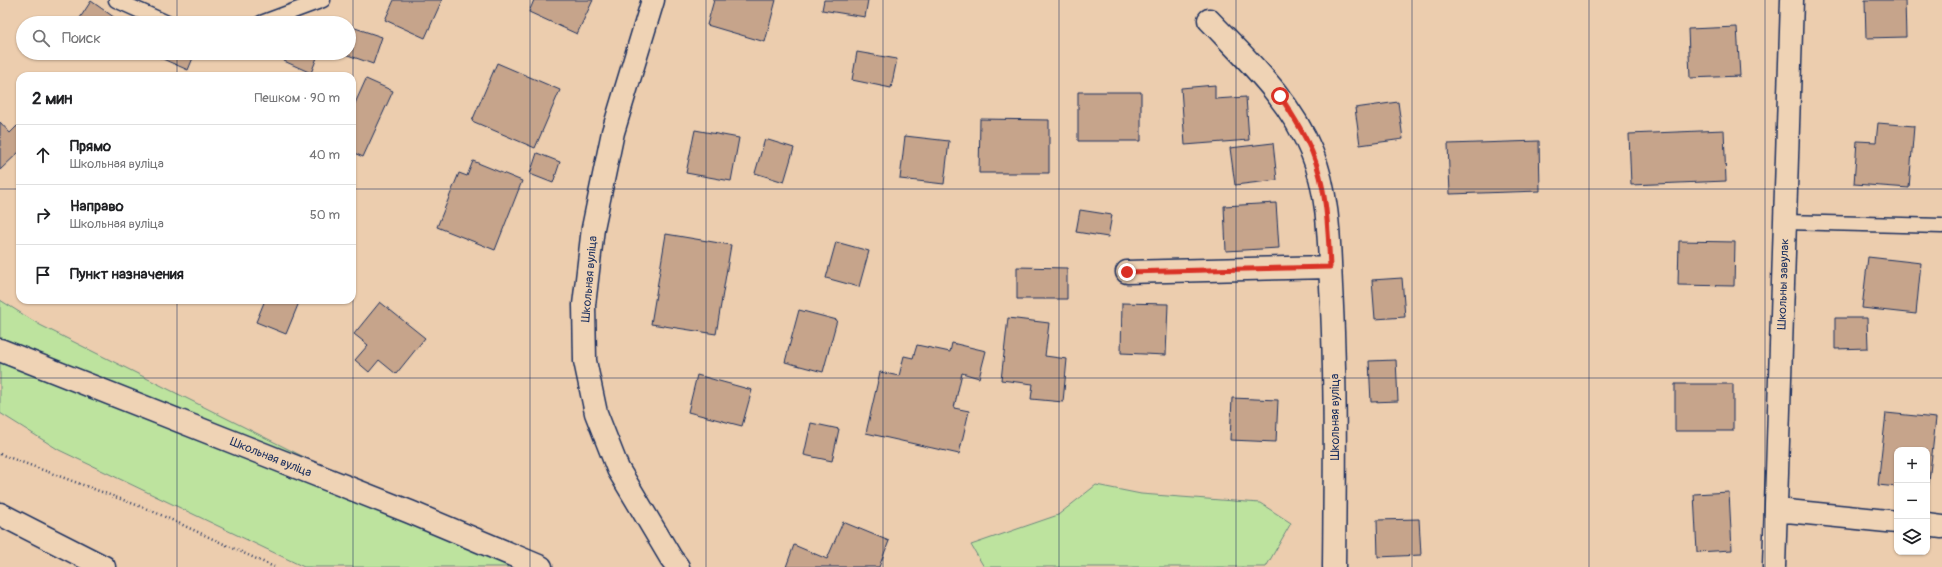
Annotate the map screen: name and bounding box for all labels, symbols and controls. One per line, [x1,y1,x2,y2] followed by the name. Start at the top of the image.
[16,16,356,60] search box
[30,27,52,49] icon: search
[62,29,101,48] text: Поиск
[1271,87,1289,105] route start
[32,88,72,109] text: 2 мин
[255,90,340,106] text: Пешком · 90 m
[70,137,111,156] text: Прямо
[32,144,54,166] icon: ahead
[309,147,340,163] text: 40 m
[70,156,164,172] text: Школьная вуліца
[70,197,124,216] text: Направо
[32,204,54,226] icon: right
[310,207,340,223] text: 50 m
[70,216,164,232] text: Школьная вуліца
[578,235,601,323] street label: Школьная вуліца
[1774,238,1793,330] street label: Школьны завулак
[1118,263,1136,281] route end
[32,264,54,286] icon: arrive
[70,265,184,284] text: Пункт назначения
[1328,373,1343,460] street label: Школьная вуліца
[228,434,314,481] street label: Школьная вуліца
[1894,447,1930,555] map controls
[1894,447,1930,483] button: +
[1894,483,1930,519] button: −
[1894,519,1930,555] button: layers

